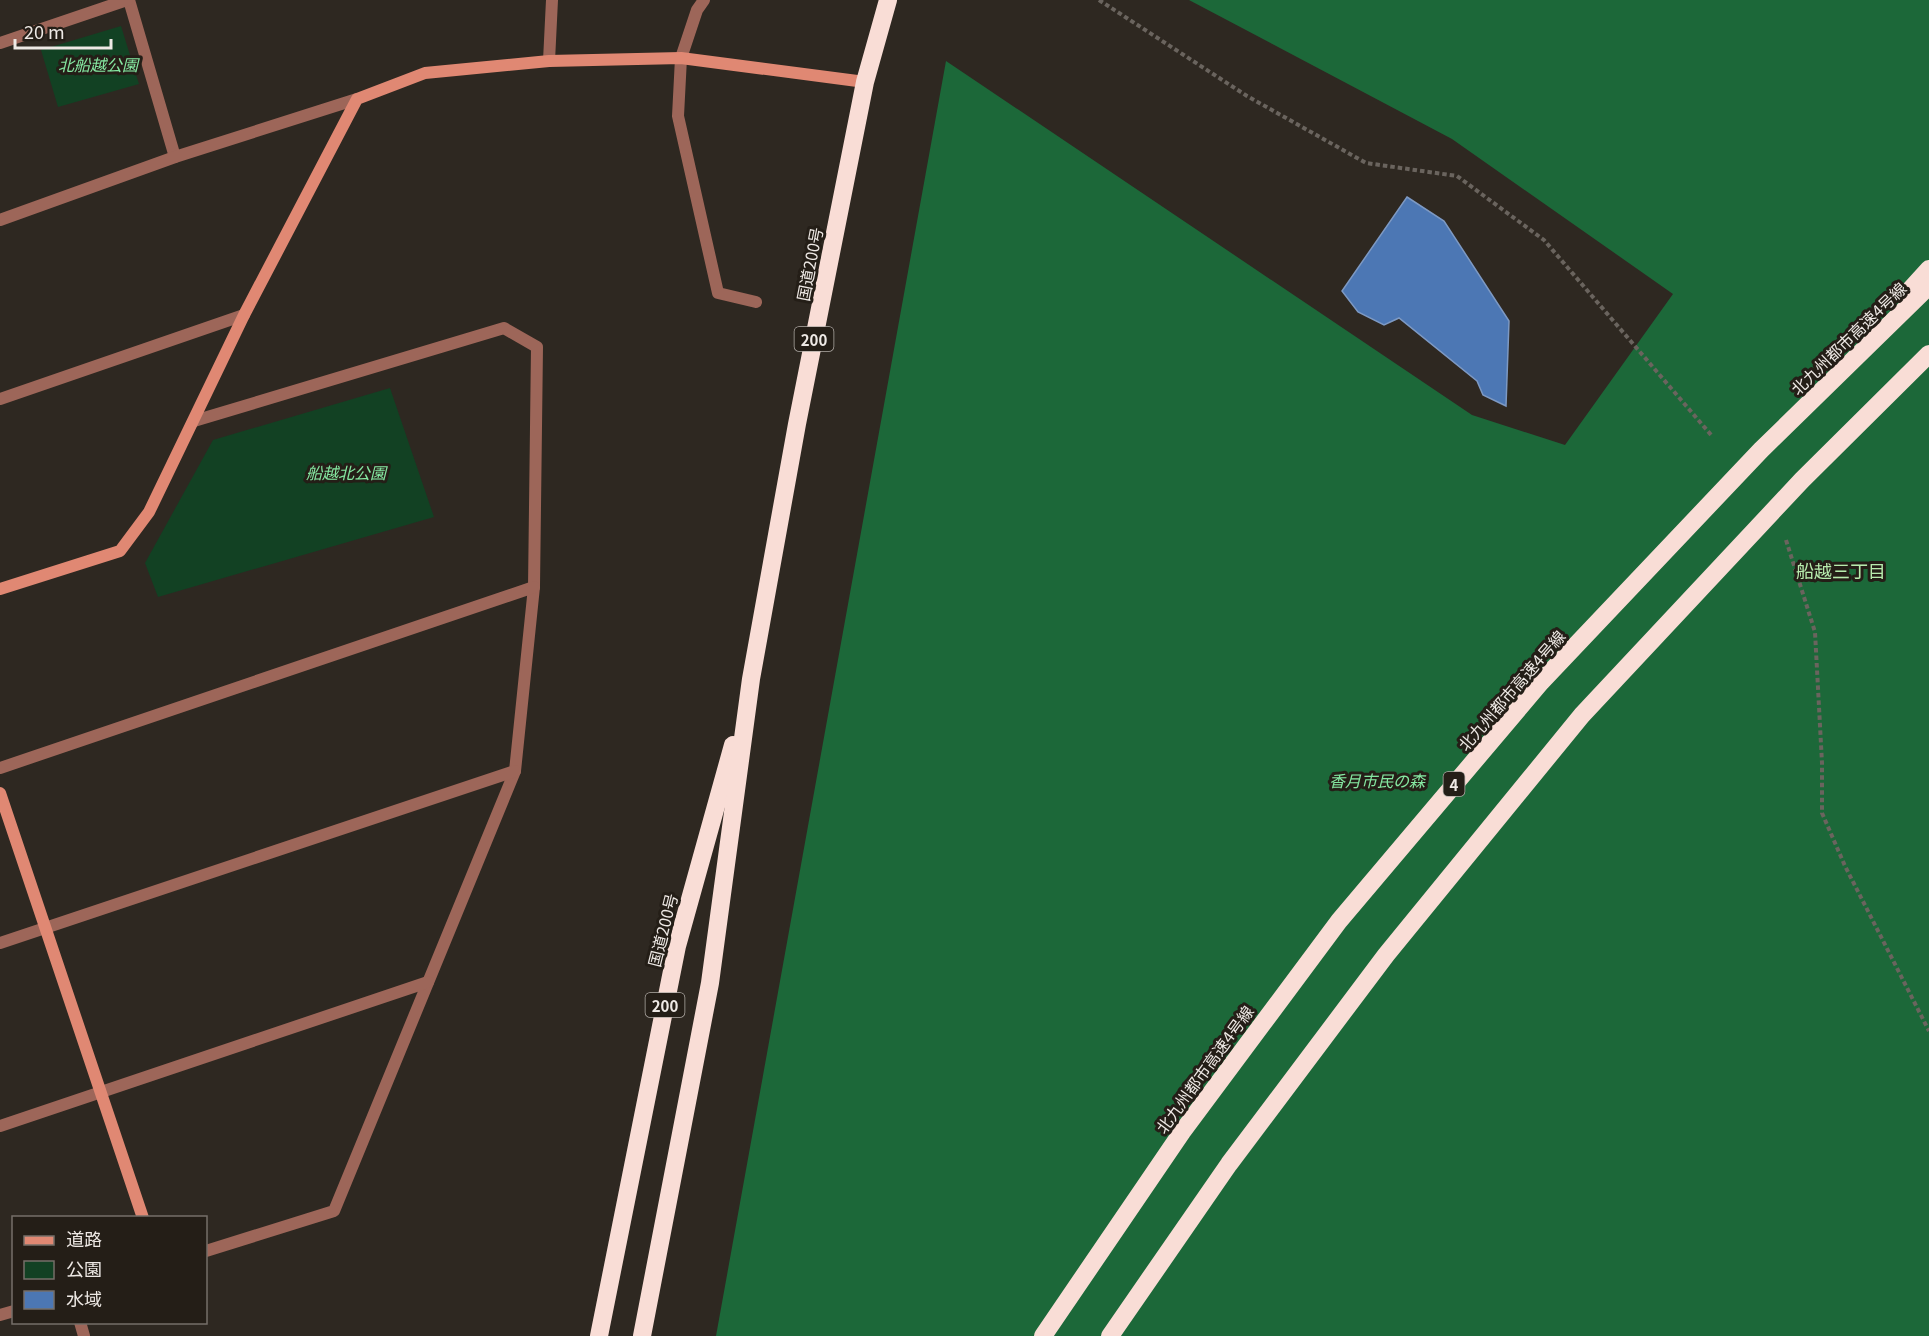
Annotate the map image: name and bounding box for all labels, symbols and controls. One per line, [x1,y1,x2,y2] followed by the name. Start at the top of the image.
[15,12,111,50] scale bar
[24,18,65,44] text: 20 m
[58,52,140,76] park label: 北船越公園
[790,225,828,303] street label: 国道200号
[1785,276,1911,400] street label: 北九州都市高速4号線
[794,327,834,351] road number: 200
[306,460,388,484] park label: 船越北公園
[1796,557,1886,583] district label: 船越三丁目
[1452,624,1570,756] street label: 北九州都市高速4号線
[1329,768,1427,792] park label: 香月市民の森
[1444,772,1464,796] road number: 4
[641,891,683,969] street label: 国道200号
[646,993,684,1017] road number: 200
[1149,1000,1259,1138] street label: 北九州都市高速4号線
[12,1216,207,1324] legend
[66,1225,102,1251] text: 道路
[66,1255,102,1281] text: 公園
[66,1285,102,1311] text: 水域

